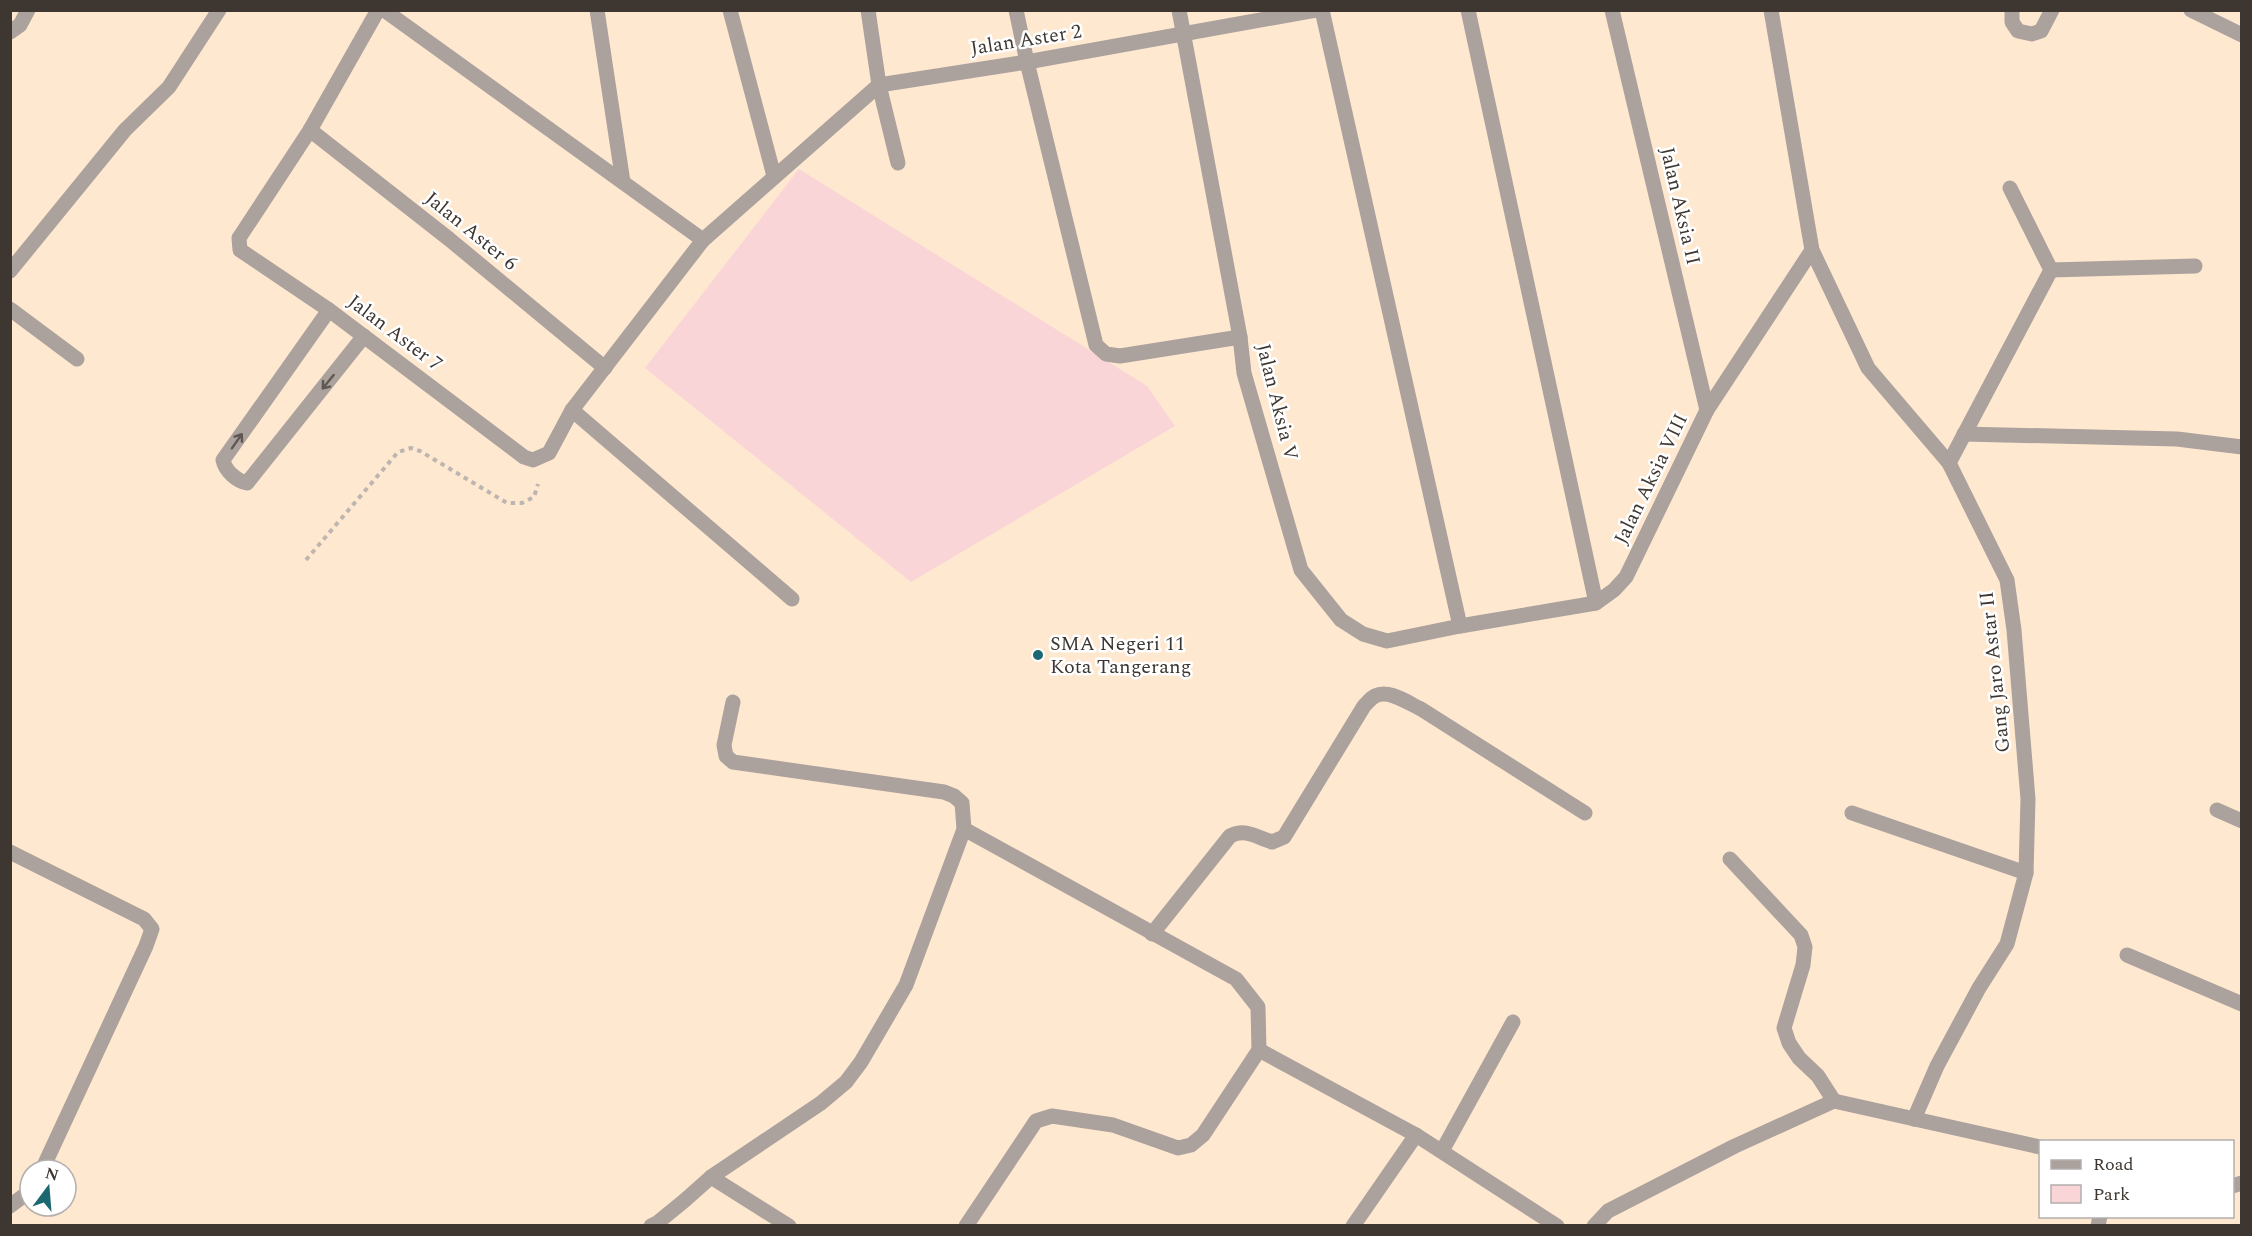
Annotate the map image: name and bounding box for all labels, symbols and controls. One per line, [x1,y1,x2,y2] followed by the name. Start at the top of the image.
[968,16,1084,64] street label: Jalan Aster 2
[1652,144,1708,268] street label: Jalan Aksia II
[418,184,524,278] street label: Jalan Aster 6
[341,287,449,379] street label: Jalan Aster 7
[1248,341,1306,464] street label: Jalan Aksia V
[322,373,335,389] one-way arrow
[1606,408,1696,550] street label: Jalan Aksia VIII
[231,434,243,450] one-way arrow
[1972,590,2018,754] street label: Gang Jaro Astar II
[1050,629,1191,682] place label: SMA Negeri 11 Kota Tangerang
[1031,648,1045,662] marker: SMA Negeri 11 Kota Tangerang
[2039,1140,2234,1218] legend
[2093,1151,2134,1178] text: Road
[18,1158,78,1218] north arrow
[42,1161,61,1188] text: N
[2093,1181,2130,1208] text: Park

